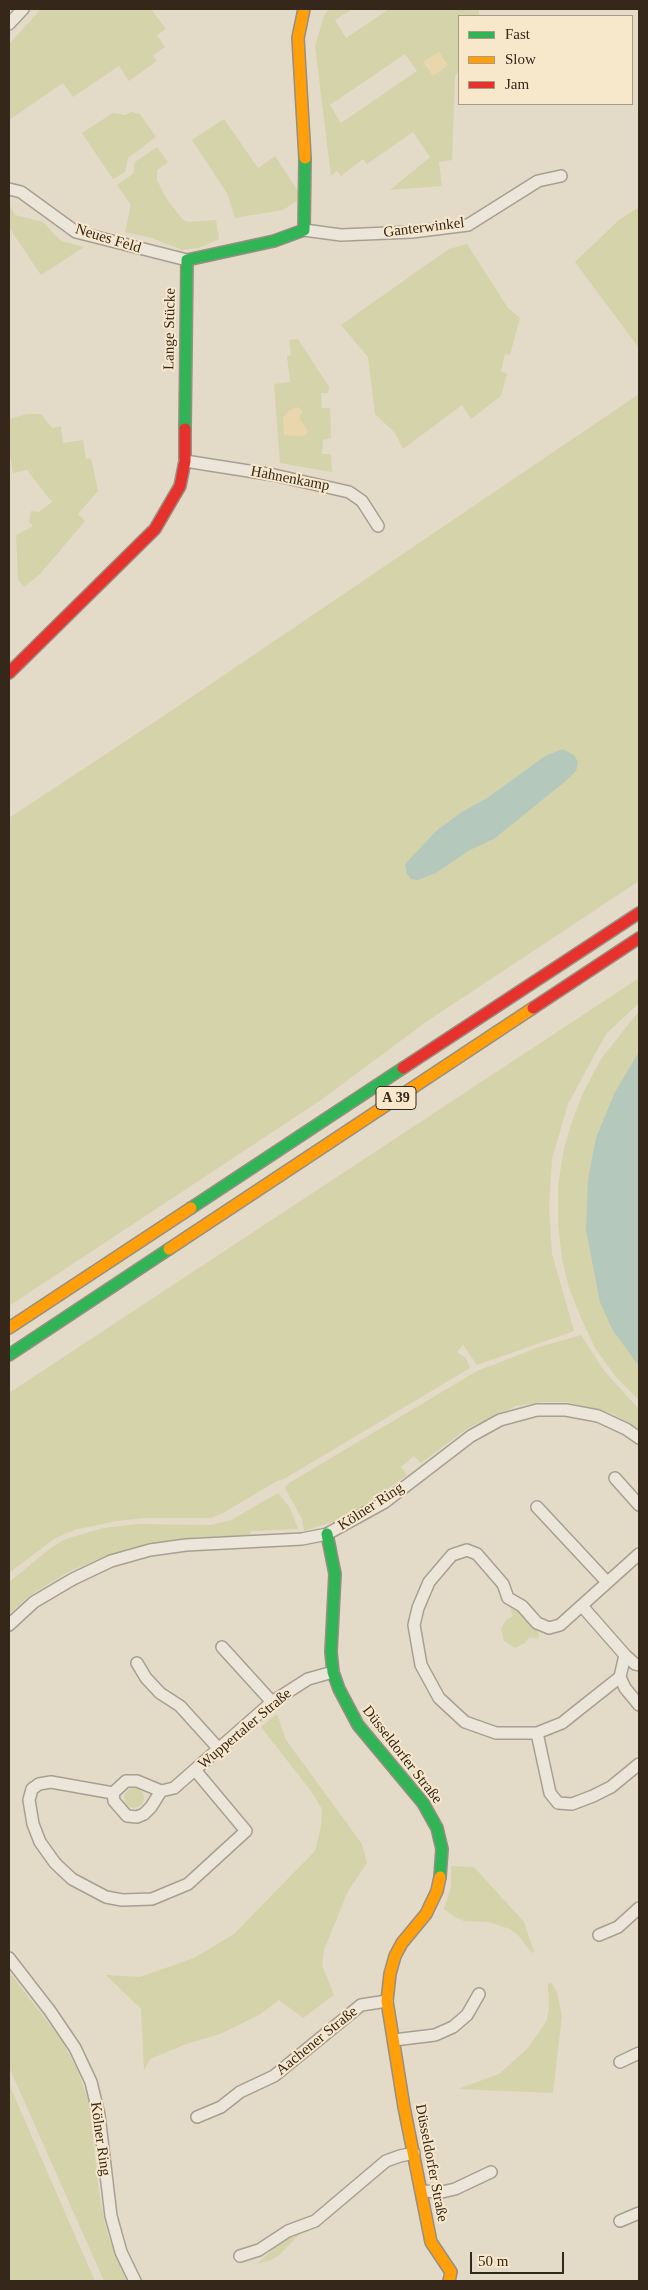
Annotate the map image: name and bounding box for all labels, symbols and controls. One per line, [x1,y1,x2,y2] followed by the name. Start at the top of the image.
[458,15,633,105] legend
[505,26,530,42] text: Fast
[505,51,536,67] text: Slow
[505,76,529,92] text: Jam
[382,214,466,242] street label: Ganterwinkel
[73,220,143,258] street label: Neues Feld
[160,288,180,370] street label: Lange Stücke
[249,463,331,495] street label: Hahnenkamp
[376,1086,416,1110] road number: A 39
[335,1479,407,1535] street label: Kölner Ring
[195,1685,295,1773] street label: Wuppertaler Straße
[358,1702,446,1808] street label: Düsseldorfer Straße
[273,2003,361,2079] street label: Aachener Straße
[86,2101,114,2177] street label: Kölner Ring
[411,2103,451,2223] street label: Düsseldorfer Straße
[473,2242,567,2274] scale bar
[478,2253,508,2269] text: 50 m

